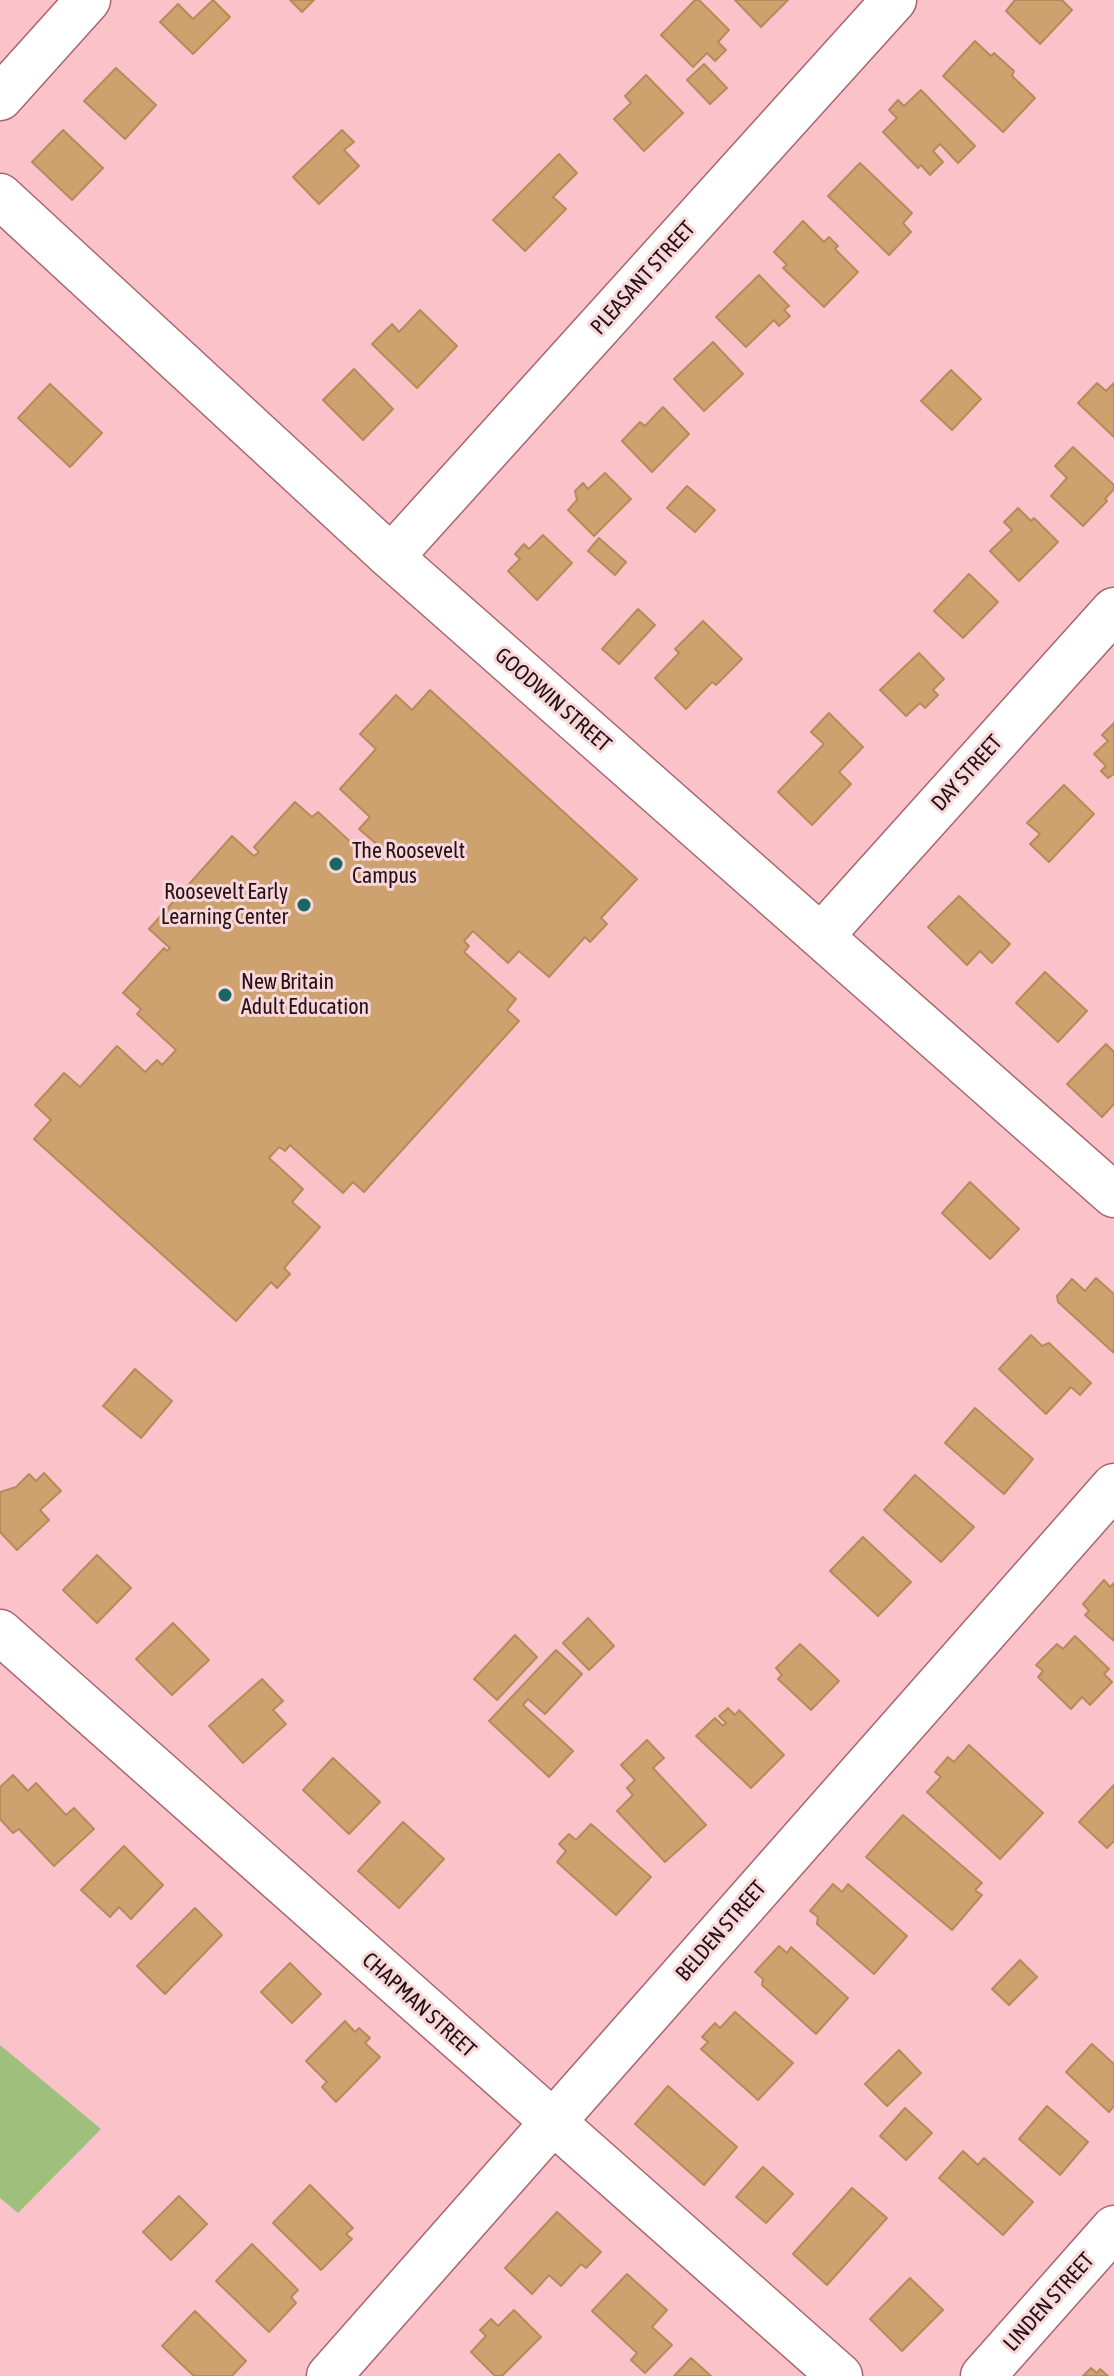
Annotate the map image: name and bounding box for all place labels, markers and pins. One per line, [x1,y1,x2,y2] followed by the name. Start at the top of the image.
[352,838,465,890] place label: The Roosevelt Campus
[327,855,345,873] marker: The Roosevelt Campus
[161,879,288,930] place label: Roosevelt Early Learning Center
[295,896,313,914] marker: Roosevelt Early Learning Center
[241,969,369,1020] place label: New Britain Adult Education
[216,986,234,1004] marker: New Britain Adult Education

